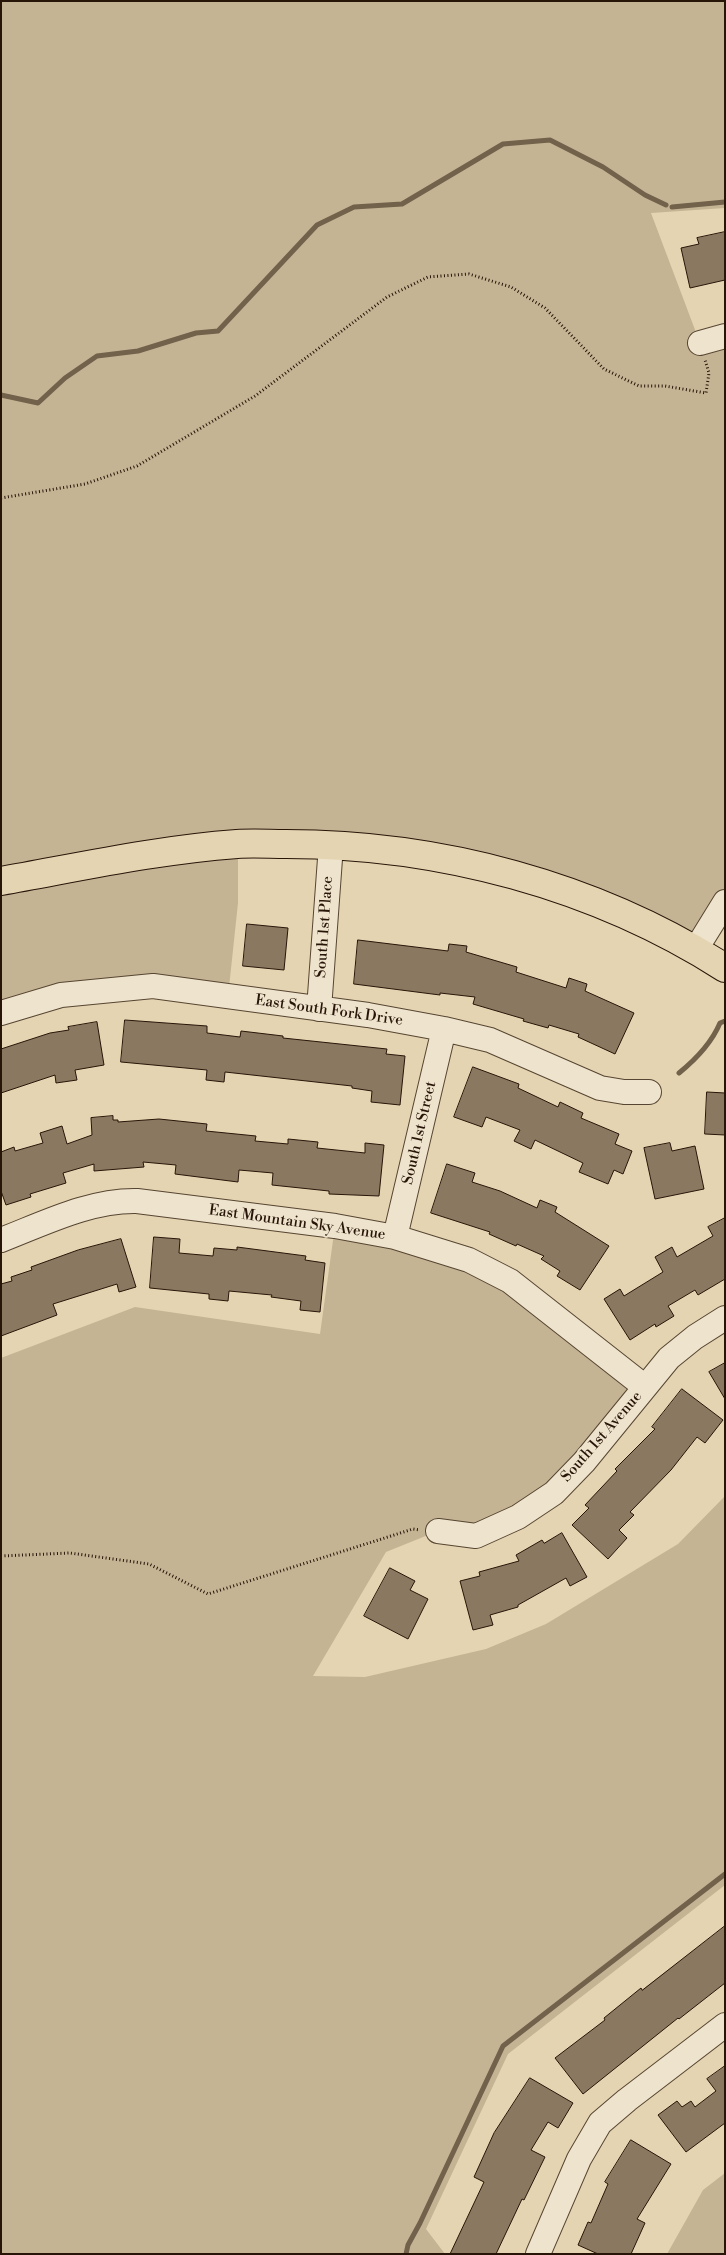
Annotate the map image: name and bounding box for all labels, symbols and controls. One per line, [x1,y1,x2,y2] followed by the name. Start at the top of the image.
[312,875,338,979] street label: South 1st Place
[254,992,404,1030] street label: East South Fork Drive
[399,1080,441,1186] street label: South 1st Street
[207,1202,387,1244] street label: East Mountain Sky Avenue
[558,1388,646,1486] street label: South 1st Avenue

